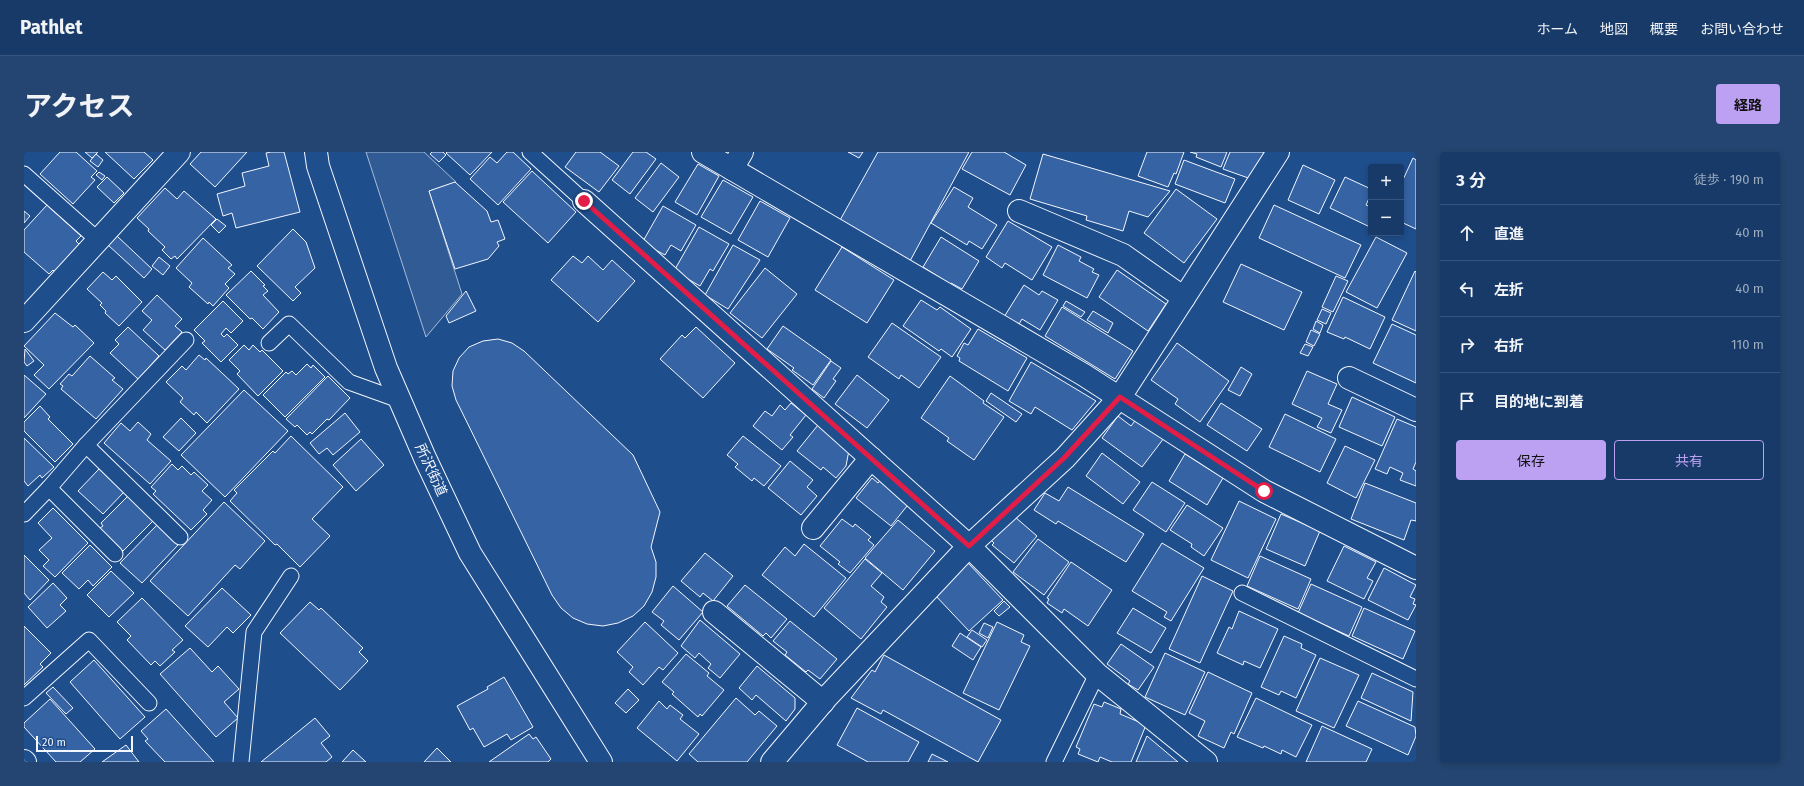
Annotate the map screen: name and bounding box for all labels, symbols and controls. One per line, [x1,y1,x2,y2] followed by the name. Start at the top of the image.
[20,16,83,39] text: Pathlet
[1536,21,1578,38] text: ホーム
[1600,21,1628,38] text: 地図
[1650,21,1678,38] text: 概要
[1700,21,1784,38] text: お問い合わせ
[1716,84,1780,124] button: 経路
[24,90,135,123] text: アクセス
[1368,164,1404,236] map controls
[1368,164,1404,200] button: +
[1456,170,1486,191] text: 3 分
[1694,172,1764,187] text: 徒歩 · 190 m
[575,192,593,210] route end
[1368,200,1404,236] button: −
[1456,222,1478,244] icon: ahead
[1494,225,1524,243] text: 直進
[1735,225,1764,240] text: 40 m
[1456,278,1478,300] icon: left
[1494,281,1524,299] text: 左折
[1735,281,1764,296] text: 40 m
[1456,334,1478,356] icon: right
[1494,337,1524,355] text: 右折
[1731,337,1764,352] text: 110 m
[1456,390,1478,412] icon: arrive
[1494,393,1584,411] text: 目的地に到着
[1456,440,1606,480] button: 保存
[1614,440,1764,480] button: 共有
[411,441,451,499] street label: 所沢街道
[1255,482,1273,500] route start
[36,734,133,753] scale bar
[42,736,66,749] text: 20 m

